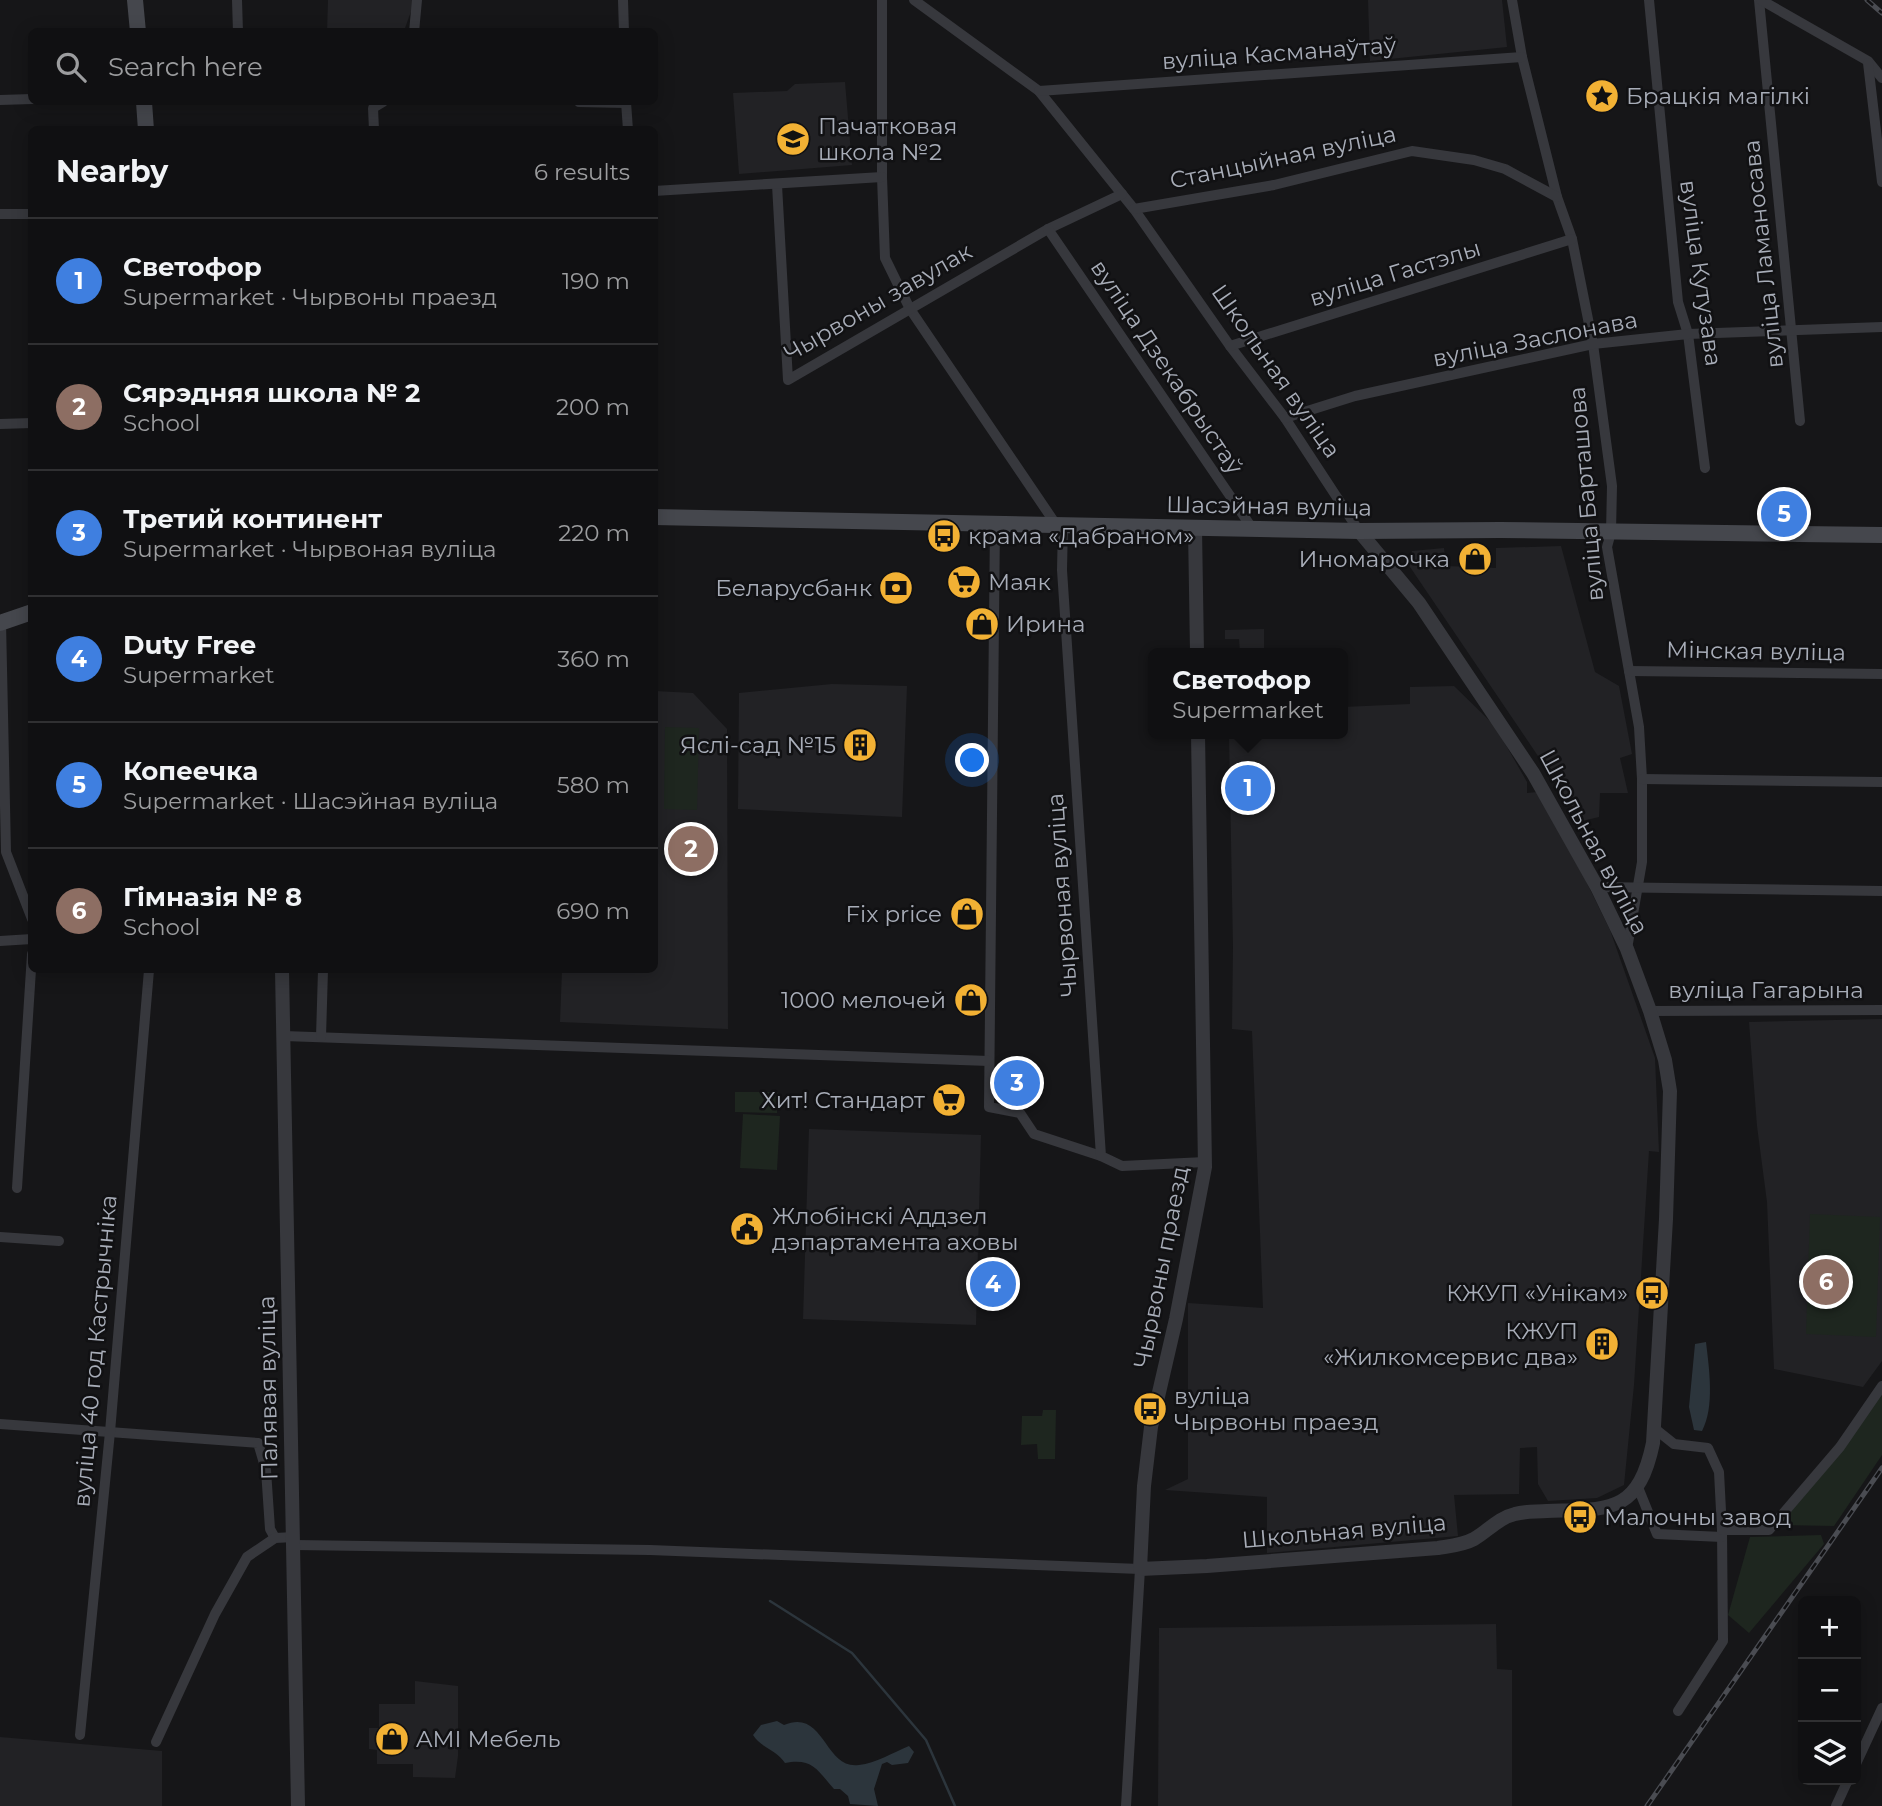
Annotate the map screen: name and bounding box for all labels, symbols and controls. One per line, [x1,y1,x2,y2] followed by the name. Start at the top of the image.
[28,28,658,105] search box
[1161,31,1397,75] street label: вуліца Касманаўтаў
[52,48,90,86] icon: search
[108,51,263,83] text: Search here
[1583,77,1621,115] place icon: Брацкія магілкі
[1626,82,1810,110] place label: Брацкія магілкі
[818,112,957,166] place label: Пачатковая школа №2
[1167,119,1399,195] street label: Станцыйная вуліца
[774,120,812,158] school or university icon: Пачатковая школа №2
[1737,139,1789,369] street label: вуліца Ламаносава
[56,153,168,190] text: Nearby
[534,158,630,186] text: 6 results
[1674,178,1728,368] street label: вуліца Кутузава
[1306,234,1484,312] street label: вуліца Гастэлы
[779,237,977,367] street label: Чырвоны завулак
[123,251,262,283] text: Светофор
[1085,255,1249,480] street label: вуліца Дзекабрыстаў
[74,267,84,295] text: 1
[562,267,630,295] text: 190 m
[1206,279,1346,463] street label: Школьная вуліца
[123,283,497,311] text: Supermarket · Чырвоны праезд
[1430,305,1640,373] street label: вуліца Заслонава
[123,377,420,409] text: Сярэдняя школа № 2
[1563,386,1609,602] street label: вуліца Барташова
[72,393,86,421] text: 2
[556,393,630,421] text: 200 m
[123,409,201,437] text: School
[1761,488,1807,540] pin: 5
[1166,490,1372,522] street label: Шасэйная вуліца
[123,503,382,535] text: Третий континент
[925,517,963,555] bus stop icon: крама «Дабраном»
[72,519,86,547] text: 3
[558,519,630,547] text: 220 m
[968,522,1194,550] place label: крама «Дабраном»
[123,535,497,563] text: Supermarket · Чырвоная вуліца
[1456,540,1494,578] shop icon: Иномарочка
[1299,545,1450,573] place label: Иномарочка
[945,563,983,601] supermarket icon: Маяк
[988,568,1051,596] place label: Маяк
[877,569,915,607] bank icon: Беларусбанк
[715,574,873,602] place label: Беларусбанк
[963,605,1001,643] shop icon: Ирина
[1006,610,1086,638] place label: Ирина
[123,629,256,661] text: Duty Free
[1666,635,1846,667] street label: Мінская вуліца
[71,645,87,673] text: 4
[557,645,630,673] text: 360 m
[1148,648,1348,739] popup
[123,661,275,689] text: Supermarket
[1172,664,1311,696] text: Светофор
[1172,696,1324,724] text: Supermarket
[841,726,879,764] building icon: Яслі-сад №15
[680,731,836,759] place label: Яслі-сад №15
[955,743,989,777] your location
[1533,745,1655,939] street label: Школьная вуліца
[123,755,258,787] text: Копеечка
[1225,762,1271,814] pin: 1
[72,771,86,799] text: 5
[557,771,630,799] text: 580 m
[123,787,498,815] text: Supermarket · Шасэйная вуліца
[1041,792,1083,998] street label: Чырвоная вуліца
[668,823,714,875] pin: 2
[123,881,302,913] text: Гімназія № 8
[948,895,986,933] shop icon: Fix price
[72,897,86,925] text: 6
[556,897,630,925] text: 690 m
[845,900,942,928] place label: Fix price
[123,913,201,941] text: School
[1668,976,1864,1004] street label: вуліца Гагарына
[952,981,990,1019] shop icon: 1000 мелочей
[781,986,946,1014] place label: 1000 мелочей
[994,1057,1040,1109] pin: 3
[930,1081,968,1119] supermarket icon: Хит! Стандарт
[761,1086,925,1114] place label: Хит! Стандарт
[1128,1164,1194,1370] street label: Чырвоны праезд
[67,1194,123,1508] street label: вуліца 40 год Кастрычніка
[772,1202,1019,1256] place label: Жлобінскі Аддзел дэпартамента аховы
[728,1210,766,1248] public building icon: Жлобінскі Аддзел дэпартамента аховы
[1803,1256,1849,1308] pin: 6
[970,1258,1016,1310] pin: 4
[1633,1274,1671,1312] bus stop icon: КЖУП «Унікам»
[1446,1279,1628,1307] place label: КЖУП «Унікам»
[252,1296,284,1480] street label: Палявая вуліца
[1323,1317,1578,1371] place label: КЖУП «Жилкомсервис два»
[1583,1325,1621,1363] building icon: КЖУП «Жилкомсервис два»
[1174,1382,1379,1436] place label: вуліца Чырвоны праезд
[1131,1390,1169,1428] bus stop icon: вуліца Чырвоны праезд
[1561,1498,1599,1536] bus stop icon: Малочны завод
[1604,1503,1791,1531] place label: Малочны завод
[1241,1508,1447,1554] street label: Школьная вуліца
[1798,1596,1861,1785] map controls
[1798,1596,1861,1659] button: +
[1798,1659,1861,1722] button: −
[373,1720,411,1758] shop icon: AMI Мебель
[1798,1722,1861,1785] button: layers
[416,1725,560,1753] place label: AMI Мебель

